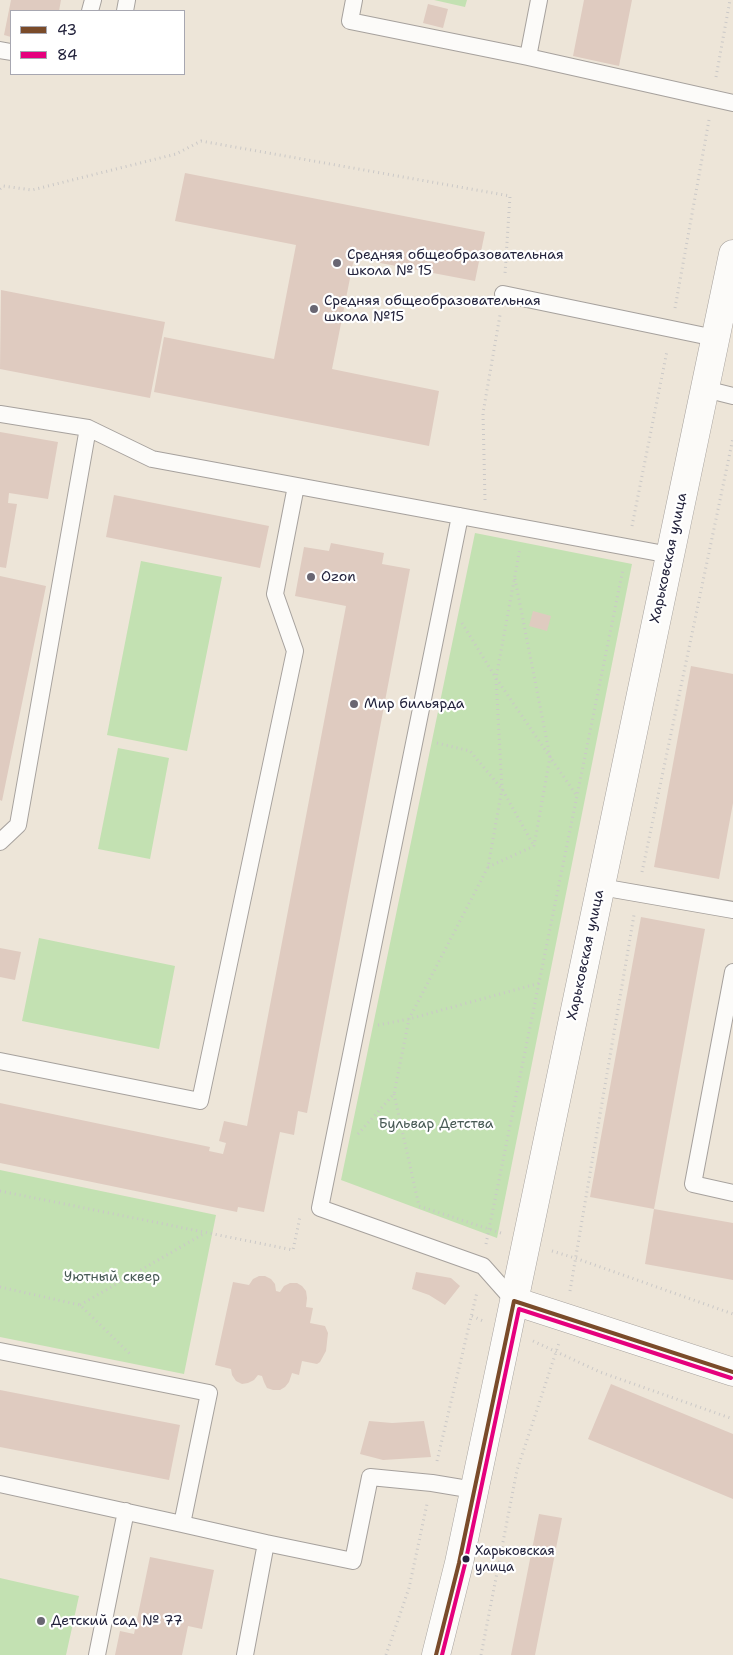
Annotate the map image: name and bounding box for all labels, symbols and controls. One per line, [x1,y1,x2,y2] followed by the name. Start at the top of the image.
[10,10,185,75] legend
[57,20,77,40] text: 43
[57,45,77,65] text: 84
[347,247,564,280] place label: Средняя общеобразовательная школа № 15
[331,257,343,269] marker: Средняя общеобразовательная школа № 15
[324,293,541,326] place label: Средняя общеобразовательная школа №15
[308,303,320,315] marker: Средняя общеобразовательная школа №15
[647,491,691,625] street label: Харьковская улица
[321,569,356,585] place label: Ozon
[305,571,317,583] marker: Ozon
[364,696,465,712] place label: Мир бильярда
[348,698,360,710] marker: Мир бильярда
[564,888,608,1022] street label: Харьковская улица
[378,1116,494,1132] park label: Бульвар Детства
[64,1269,160,1285] park label: Уютный сквер
[475,1544,555,1575] place label: Харьковская улица
[461,1554,471,1564] marker: Харьковская улица
[51,1613,183,1629] place label: Детский сад № 77
[35,1615,47,1627] marker: Детский сад № 77

